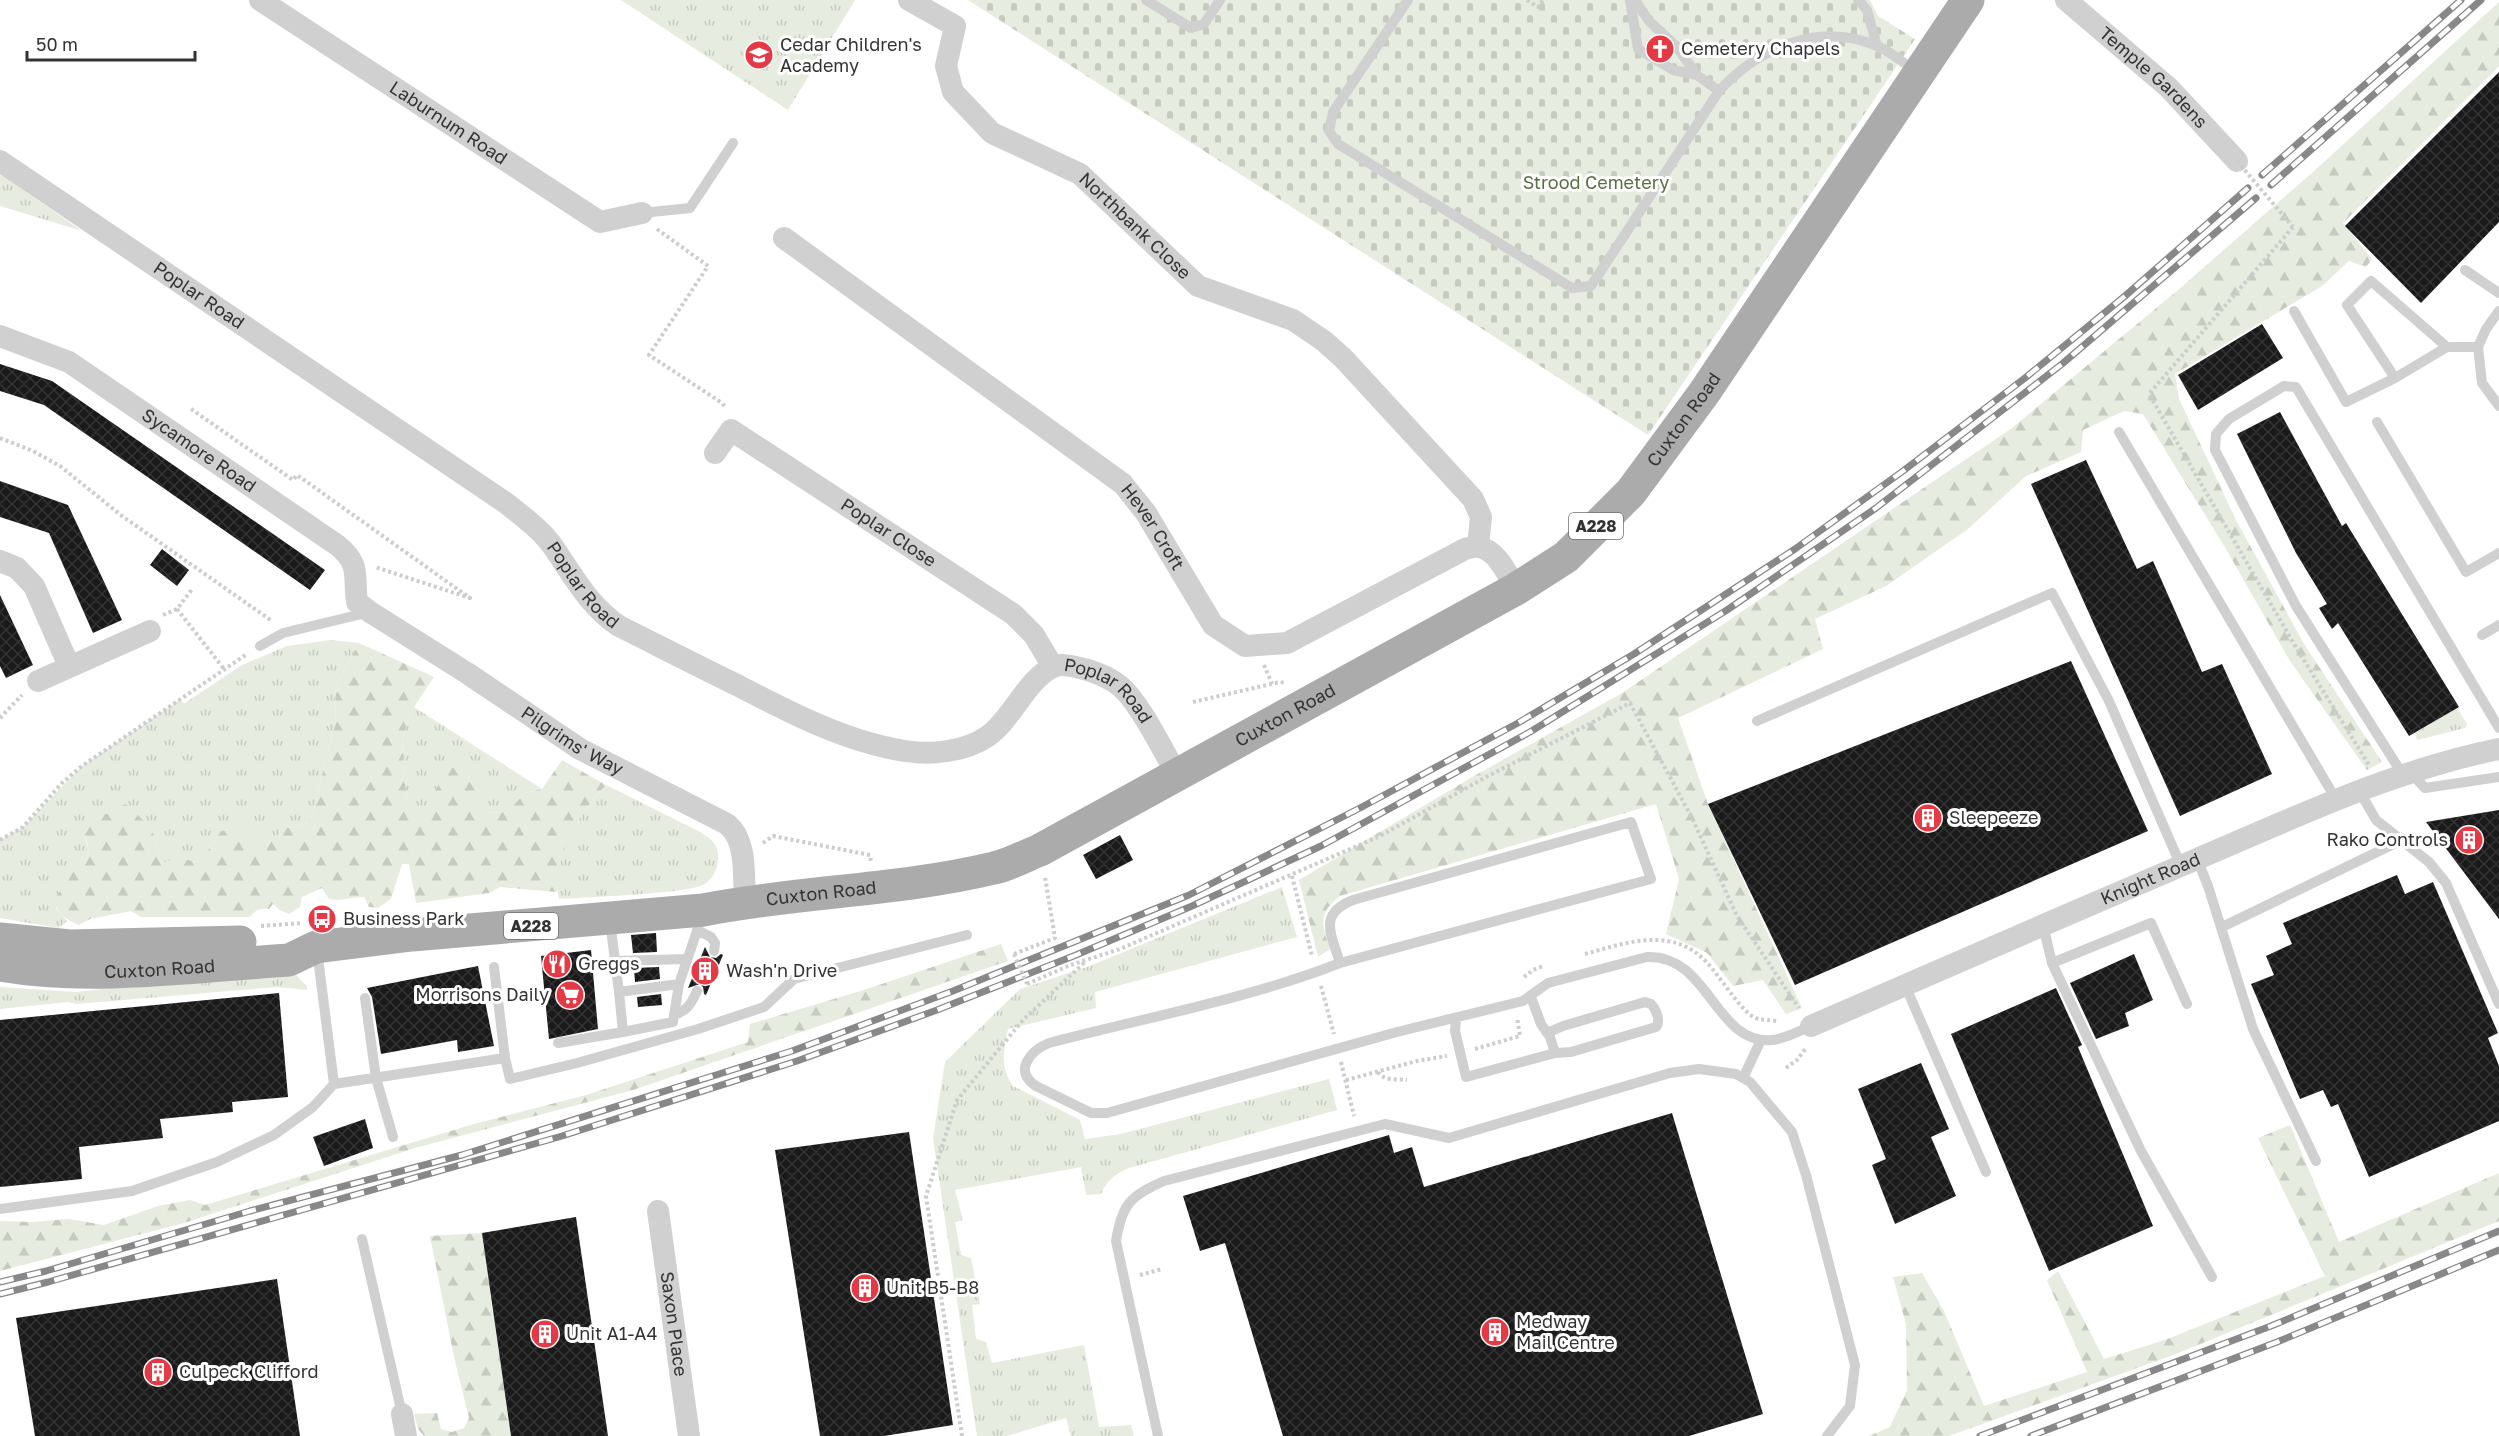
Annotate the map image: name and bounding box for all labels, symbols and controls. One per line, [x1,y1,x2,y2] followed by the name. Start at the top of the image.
[2095,22,2213,132] street label: Temple Gardens
[27,24,195,62] scale bar
[36,33,78,55] text: 50 m
[780,33,922,76] place label: Cedar Children's Academy
[1644,33,1676,65] church icon: Cemetery Chapels
[1681,37,1840,59] place label: Cemetery Chapels
[743,39,775,71] school or university icon: Cedar Children's Academy
[386,76,512,169] street label: Laburnum Road
[1075,167,1196,283] street label: Northbank Close
[1523,171,1669,193] park label: Strood Cemetery
[150,256,249,333] street label: Poplar Road
[1642,368,1725,471] street label: Cuxton Road
[138,403,261,497] street label: Sycamore Road
[1117,479,1190,574] street label: Hever Croft
[837,493,941,571] street label: Poplar Close
[1569,513,1623,539] road number: A228
[543,537,624,633] street label: Poplar Road
[1063,653,1157,727] street label: Poplar Road
[1231,678,1339,751] street label: Cuxton Road
[518,701,627,779] street label: Pilgrims' Way
[1912,802,1944,834] building icon: Sleepeeze
[1949,806,2039,828] place label: Sleepeeze
[2453,824,2485,856] building icon: Rako Controls
[2327,828,2448,850] place label: Rako Controls
[2097,847,2203,909] street label: Knight Road
[765,875,878,910] street label: Cuxton Road
[306,903,338,935] bus stop icon: Business Park
[343,907,464,929] place label: Business Park
[504,913,558,939] road number: A228
[541,948,573,980] restaurant icon: Greggs
[578,952,640,974] place label: Greggs
[104,954,216,982] street label: Cuxton Road
[689,955,721,987] building icon: Wash'n Drive
[726,959,837,981] place label: Wash'n Drive
[554,979,586,1011] supermarket icon: Morrisons Daily
[415,983,549,1005] place label: Morrisons Daily
[656,1270,693,1378] street label: Saxon Place
[849,1272,881,1304] building icon: Unit B5-B8
[886,1276,979,1298] place label: Unit B5-B8
[1516,1310,1615,1353] place label: Medway Mail Centre
[1479,1316,1511,1348] building icon: Medway Mail Centre
[529,1318,561,1350] building icon: Unit A1-A4
[566,1322,657,1344] place label: Unit A1-A4
[142,1356,174,1388] building icon: Culpeck Clifford
[179,1360,319,1382] place label: Culpeck Clifford

